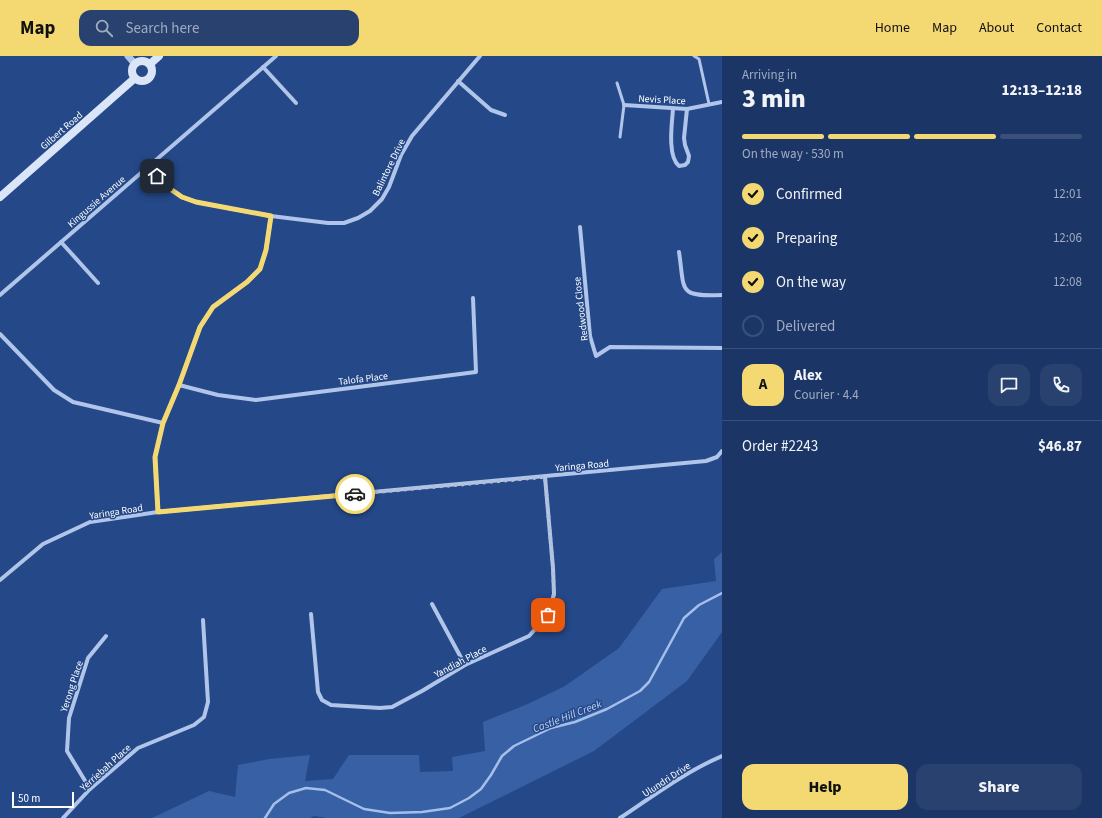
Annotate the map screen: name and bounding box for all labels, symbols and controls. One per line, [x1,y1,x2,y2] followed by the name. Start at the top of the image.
[79,10,359,46] search box
[20,15,55,42] text: Map
[93,17,115,39] icon: search
[125,18,199,39] text: Search here
[875,18,910,38] text: Home
[932,18,957,38] text: Map
[979,18,1014,38] text: About
[1036,18,1082,38] text: Contact
[742,66,797,84] text: Arriving in
[742,80,806,117] text: 3 min
[1001,80,1082,101] text: 12:13–12:18
[638,92,686,108] street label: Nevis Place
[37,108,86,153] street label: Gilbert Road
[369,136,409,198] street label: Balintore Drive
[742,145,844,163] text: On the way · 530 m
[140,159,174,193] pin
[146,165,168,187] icon: home
[65,173,129,231] street label: Kingussie Avenue
[742,183,764,205] icon: check
[776,184,842,205] text: Confirmed
[1053,185,1082,203] text: 12:01
[742,227,764,249] icon: check
[776,228,837,249] text: Preparing
[1053,229,1082,247] text: 12:06
[742,271,764,293] icon: check
[776,272,846,293] text: On the way
[1053,273,1082,291] text: 12:08
[570,276,592,342] street label: Redwood Close
[776,316,835,337] text: Delivered
[988,364,1030,406] button: chat
[1040,364,1082,406] button: phone
[794,365,822,386] text: Alex
[337,369,389,389] street label: Talofa Place
[759,374,767,395] text: A
[794,386,859,404] text: Courier · 4.4
[742,436,818,457] text: Order #2243
[1038,436,1082,457] text: $46.87
[554,457,610,475] street label: Yaringa Road
[335,474,375,514] courier
[344,483,366,505] icon: car
[87,501,144,523] street label: Yaringa Road
[531,598,565,632] pin
[537,604,559,626] icon: bag
[431,642,489,682] street label: Yandiah Place
[57,659,87,715] street label: Yerong Place
[531,696,605,737] water label: Castle Hill Creek
[76,741,134,795] street label: Yerriebah Place
[640,759,693,801] street label: Ulundri Drive
[742,764,908,810] button: Help
[916,764,1082,810] button: Share
[12,790,74,809] scale bar
[18,791,40,806] text: 50 m

